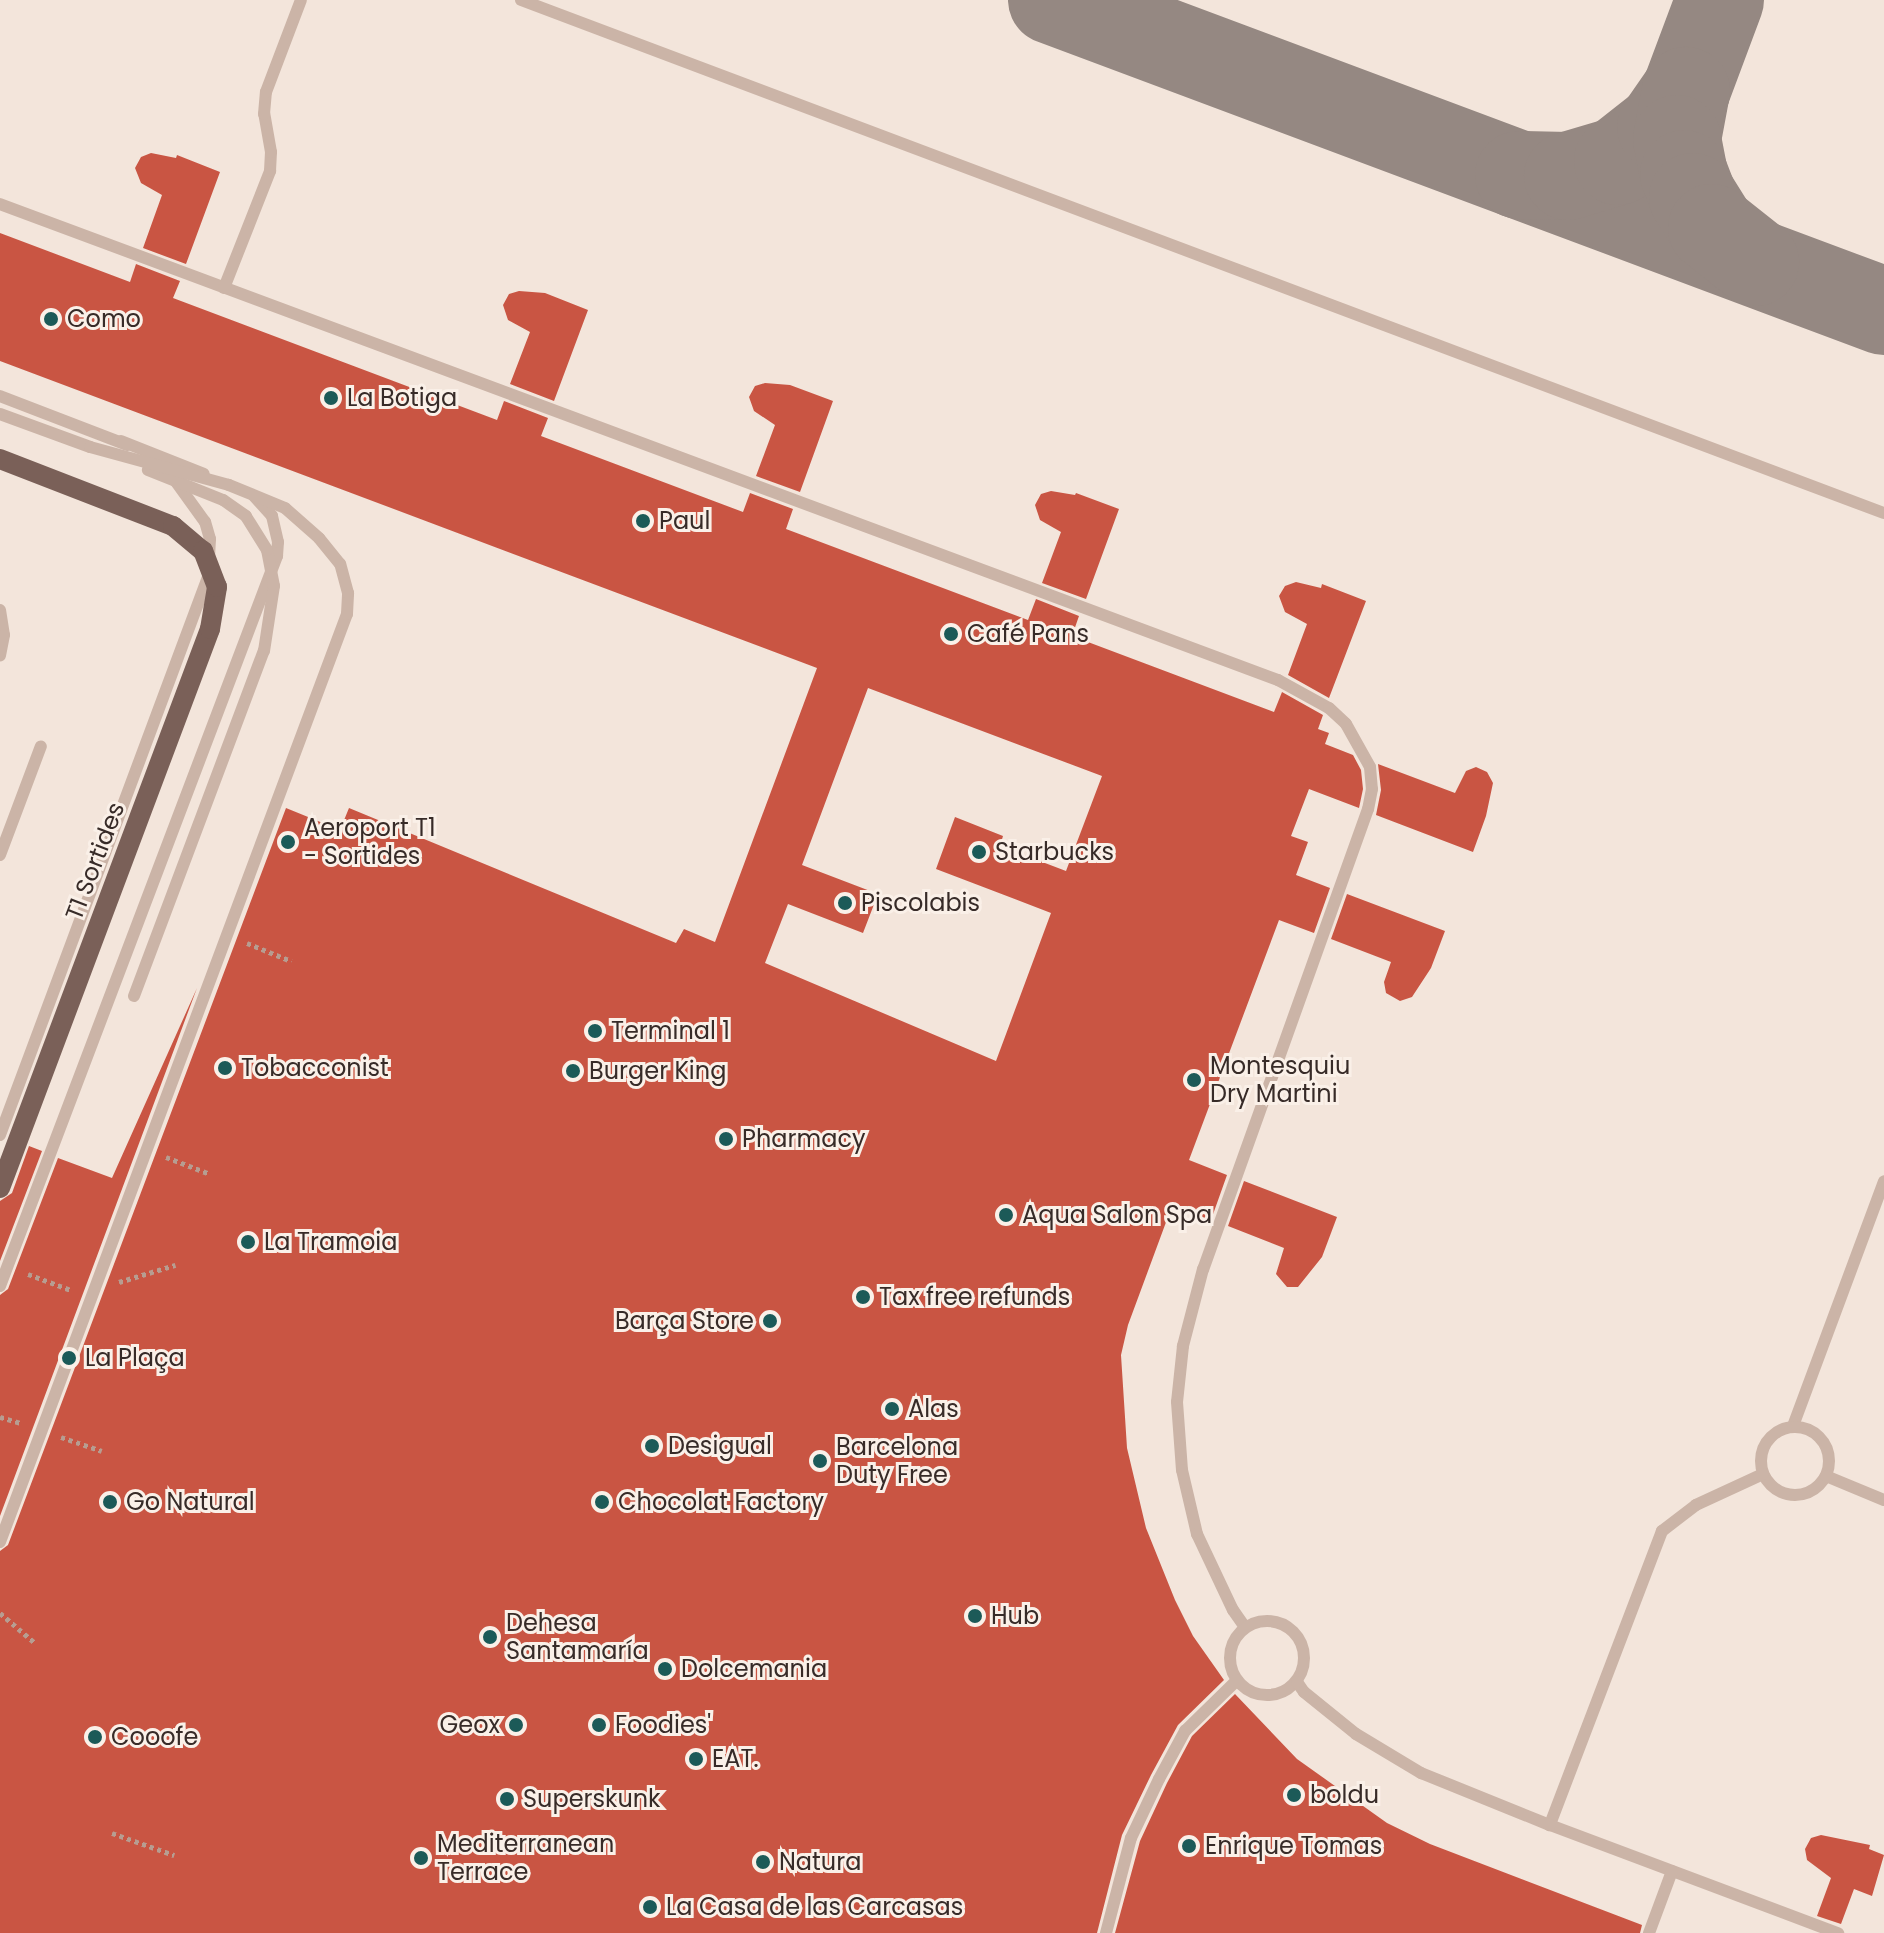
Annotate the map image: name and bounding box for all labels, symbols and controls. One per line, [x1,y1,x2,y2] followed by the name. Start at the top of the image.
[67,305,141,333] place label: Como
[42,310,60,328] marker: Como
[347,384,457,412] place label: La Botiga
[322,389,340,407] marker: La Botiga
[659,507,710,535] place label: Paul
[634,512,652,530] marker: Paul
[967,620,1089,648] place label: Café Pans
[942,625,960,643] marker: Café Pans
[59,798,131,924] street label: T1 Sortides
[304,814,436,870] place label: Aeroport T1 - Sortides
[279,833,297,851] marker: Aeroport T1 - Sortides
[995,838,1114,866] place label: Starbucks
[970,843,988,861] marker: Starbucks
[861,889,980,917] place label: Piscolabis
[836,894,854,912] marker: Piscolabis
[611,1017,730,1045] place label: Terminal 1
[586,1022,604,1040] marker: Terminal 1
[1210,1052,1350,1108] place label: Montesquiu Dry Martini
[241,1054,389,1082] place label: Tobacconist
[589,1057,726,1085] place label: Burger King
[216,1059,234,1077] marker: Tobacconist
[564,1062,582,1080] marker: Burger King
[1185,1071,1203,1089] marker: Montesquiu Dry Martini
[742,1125,865,1153] place label: Pharmacy
[717,1130,735,1148] marker: Pharmacy
[1022,1201,1212,1229] place label: Aqua Salon Spa
[997,1206,1015,1224] marker: Aqua Salon Spa
[264,1228,397,1256] place label: La Tramoia
[239,1233,257,1251] marker: La Tramoia
[879,1283,1070,1311] place label: Tax free refunds
[854,1288,872,1306] marker: Tax free refunds
[615,1307,754,1335] place label: Barça Store
[761,1312,779,1330] marker: Barça Store
[85,1344,185,1372] place label: La Plaça
[60,1349,78,1367] marker: La Plaça
[908,1395,959,1423] place label: Alas
[883,1400,901,1418] marker: Alas
[668,1432,772,1460] place label: Desigual
[836,1433,958,1489] place label: Barcelona Duty Free
[643,1437,661,1455] marker: Desigual
[811,1452,829,1470] marker: Barcelona Duty Free
[126,1488,255,1516] place label: Go Natural
[618,1488,824,1516] place label: Chocolat Factory
[101,1493,119,1511] marker: Go Natural
[593,1493,611,1511] marker: Chocolat Factory
[991,1602,1039,1630] place label: Hub
[966,1607,984,1625] marker: Hub
[506,1609,649,1665] place label: Dehesa Santamaría
[481,1628,499,1646] marker: Dehesa Santamaría
[681,1655,827,1683] place label: Dolcemania
[656,1660,674,1678] marker: Dolcemania
[440,1711,500,1739] place label: Geox
[615,1711,711,1739] place label: Foodies'
[507,1716,525,1734] marker: Geox
[590,1716,608,1734] marker: Foodies'
[111,1723,198,1751] place label: Cooofe
[86,1728,104,1746] marker: Cooofe
[712,1745,759,1773] place label: EAT.
[687,1750,705,1768] marker: EAT.
[1310,1781,1379,1809] place label: boldu
[523,1785,660,1813] place label: Superskunk
[1285,1786,1303,1804] marker: boldu
[498,1790,516,1808] marker: Superskunk
[437,1830,614,1886] place label: Mediterranean Terrace
[1205,1832,1382,1860] place label: Enrique Tomas
[1180,1837,1198,1855] marker: Enrique Tomas
[779,1848,861,1876] place label: Natura
[412,1849,430,1867] marker: Mediterranean Terrace
[754,1853,772,1871] marker: Natura
[666,1893,963,1921] place label: La Casa de las Carcasas
[641,1898,659,1916] marker: La Casa de las Carcasas

